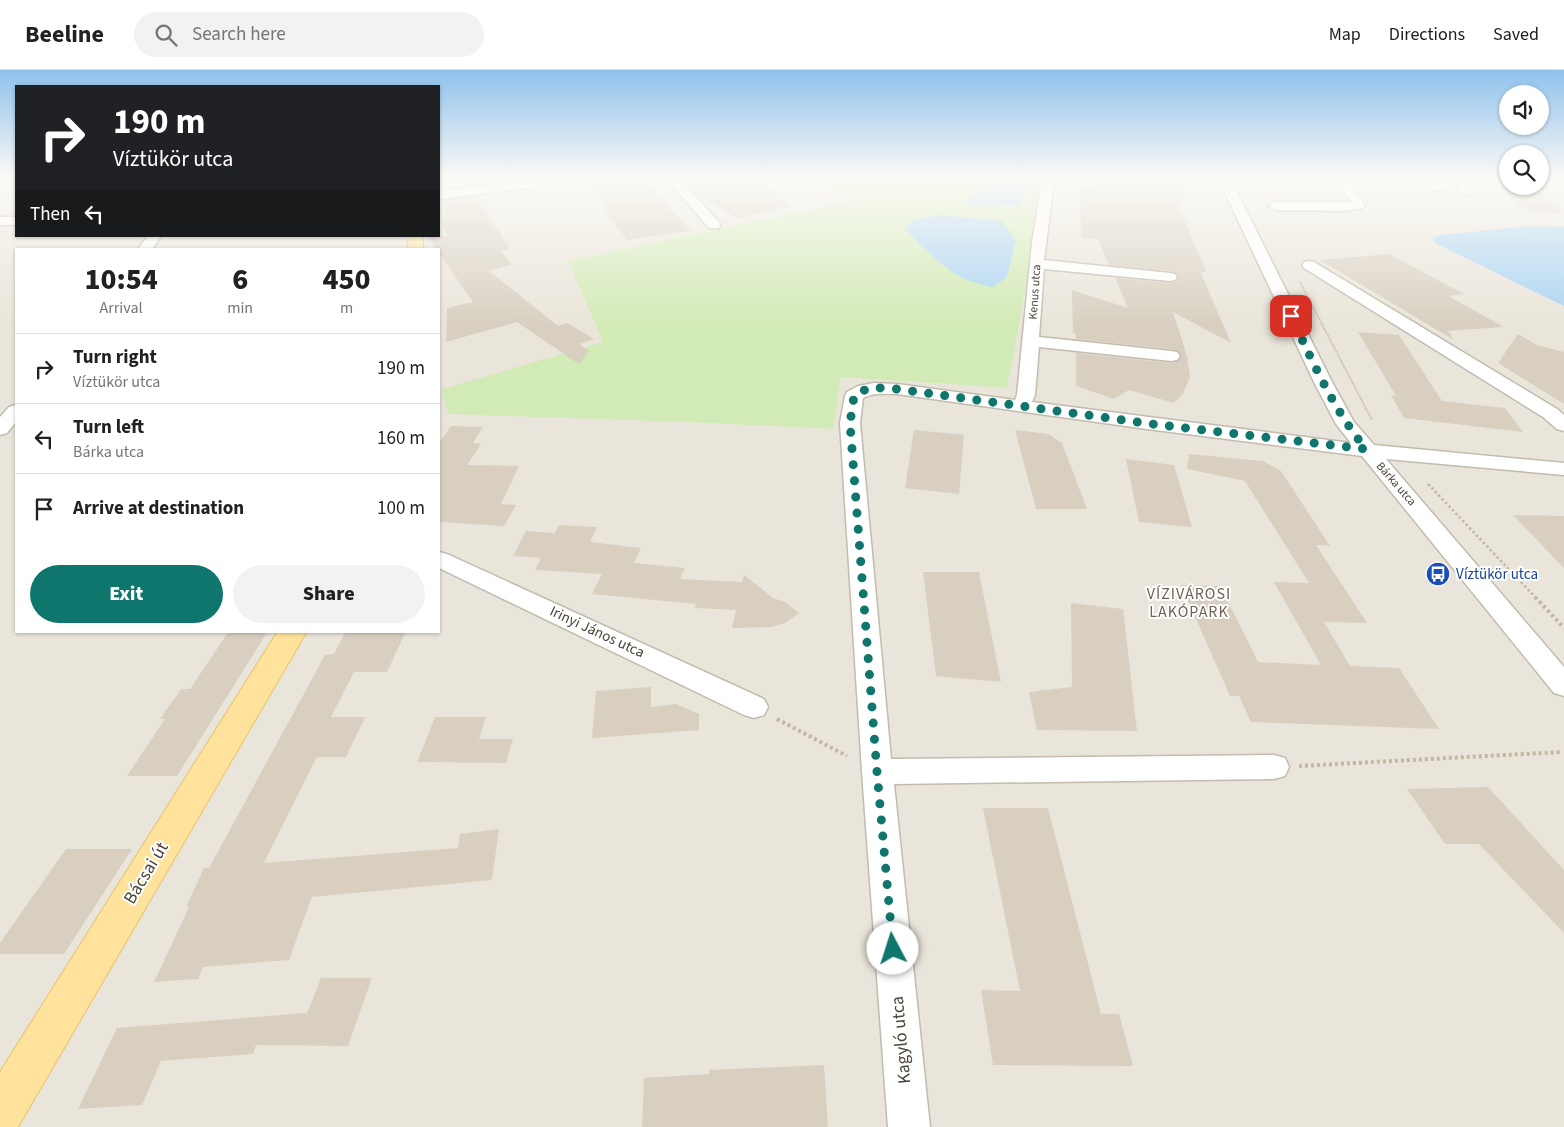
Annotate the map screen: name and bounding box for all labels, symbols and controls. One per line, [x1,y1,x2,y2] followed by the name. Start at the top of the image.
[134,12,484,57] search box
[25,17,104,52] text: Beeline
[152,21,180,49] icon: search
[192,21,286,48] text: Search here
[1329,22,1361,47] text: Map
[1389,22,1465,47] text: Directions
[1493,22,1539,47] text: Saved
[1499,85,1549,195] map controls
[1499,85,1549,135] button: sound
[113,97,205,147] text: 190 m
[30,105,95,170] icon: right
[113,143,233,175] text: Víztükör utca
[1499,145,1549,195] button: search
[80,200,108,228] icon: left
[30,201,70,228] text: Then
[84,258,158,301] text: 10:54
[232,258,248,301] text: 6
[323,258,371,301] text: 450
[1025,264,1045,320] street label: Kenus utca
[1270,295,1312,337] pin
[100,297,143,319] text: Arrival
[227,297,253,319] text: min
[340,297,353,319] text: m
[1277,302,1305,330] icon: arrive
[73,344,157,371] text: Turn right
[30,355,58,383] icon: right
[377,355,425,382] text: 190 m
[73,371,160,393] text: Víztükör utca
[73,414,144,441] text: Turn left
[30,425,58,453] icon: left
[377,425,425,452] text: 160 m
[73,441,144,463] text: Bárka utca
[1372,458,1420,510] street label: Bárka utca
[30,495,58,523] icon: arrive
[73,495,244,522] text: Arrive at destination
[377,495,425,522] text: 100 m
[1425,561,1451,587] bus stop icon: Víztükör utca
[1456,564,1538,585] place label: Víztükör utca
[30,565,223,623] button: Exit
[233,565,425,623] button: Share
[1147,583,1231,623] district label: VÍZIVÁROSI LAKÓPARK
[546,601,648,663] street label: Irinyi János utca
[118,837,174,909] street label: Bácsai út
[866,922,918,974] position arrow
[885,995,917,1085] street label: Kagyló utca

